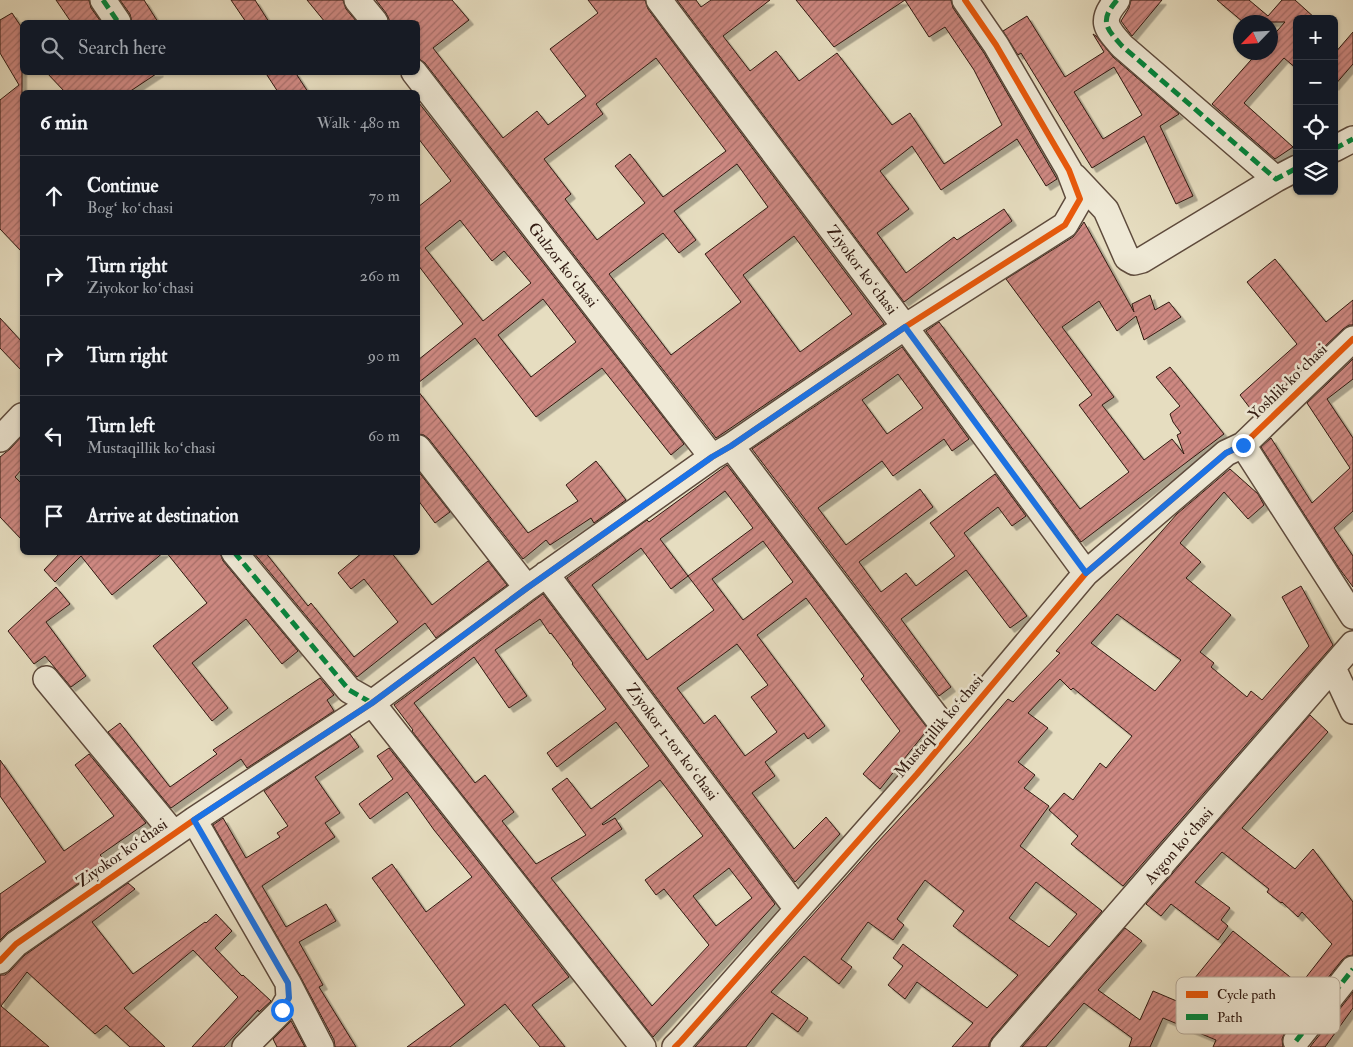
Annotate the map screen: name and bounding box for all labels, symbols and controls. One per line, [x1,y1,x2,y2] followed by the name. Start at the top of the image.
[1233,15,1278,60] north arrow
[1293,15,1338,195] map controls
[1293,15,1338,60] button: +
[20,20,420,75] search box
[38,34,66,62] icon: search
[78,36,166,60] text: Search here
[1293,60,1338,105] button: −
[1293,105,1338,150] button: locate
[40,109,88,136] text: 6 min
[317,113,400,133] text: Walk · 480 m
[1293,150,1338,195] button: layers
[87,174,158,198] text: Continue
[40,182,68,210] icon: ahead
[369,186,400,206] text: 70 m
[87,198,173,218] text: Bogʻ koʻchasi
[524,219,602,311] street label: Gulzor koʻchasi
[822,221,902,319] street label: Ziyokor koʻchasi
[87,254,167,278] text: Turn right
[40,262,68,290] icon: right
[360,266,400,286] text: 260 m
[87,278,194,298] text: Ziyokor koʻchasi
[1244,339,1332,425] street label: Yoshlik koʻchasi
[40,342,68,370] icon: right
[87,344,167,368] text: Turn right
[368,346,400,366] text: 90 m
[87,414,155,438] text: Turn left
[40,422,68,450] icon: left
[368,426,400,446] text: 60 m
[1232,434,1255,457] route end
[87,438,215,458] text: Mustaqillik koʻchasi
[40,502,68,530] icon: arrive
[87,504,239,528] text: Arrive at destination
[890,670,988,782] street label: Mustaqillik koʻchasi
[621,680,723,804] street label: Ziyokor 1-tor koʻchasi
[1140,804,1218,889] street label: Avgon koʻchasi
[73,814,171,892] street label: Ziyokor koʻchasi
[1176,977,1340,1034] legend
[1217,986,1277,1004] text: Cycle path
[271,999,294,1022] route start
[1217,1009,1243,1026] text: Path

